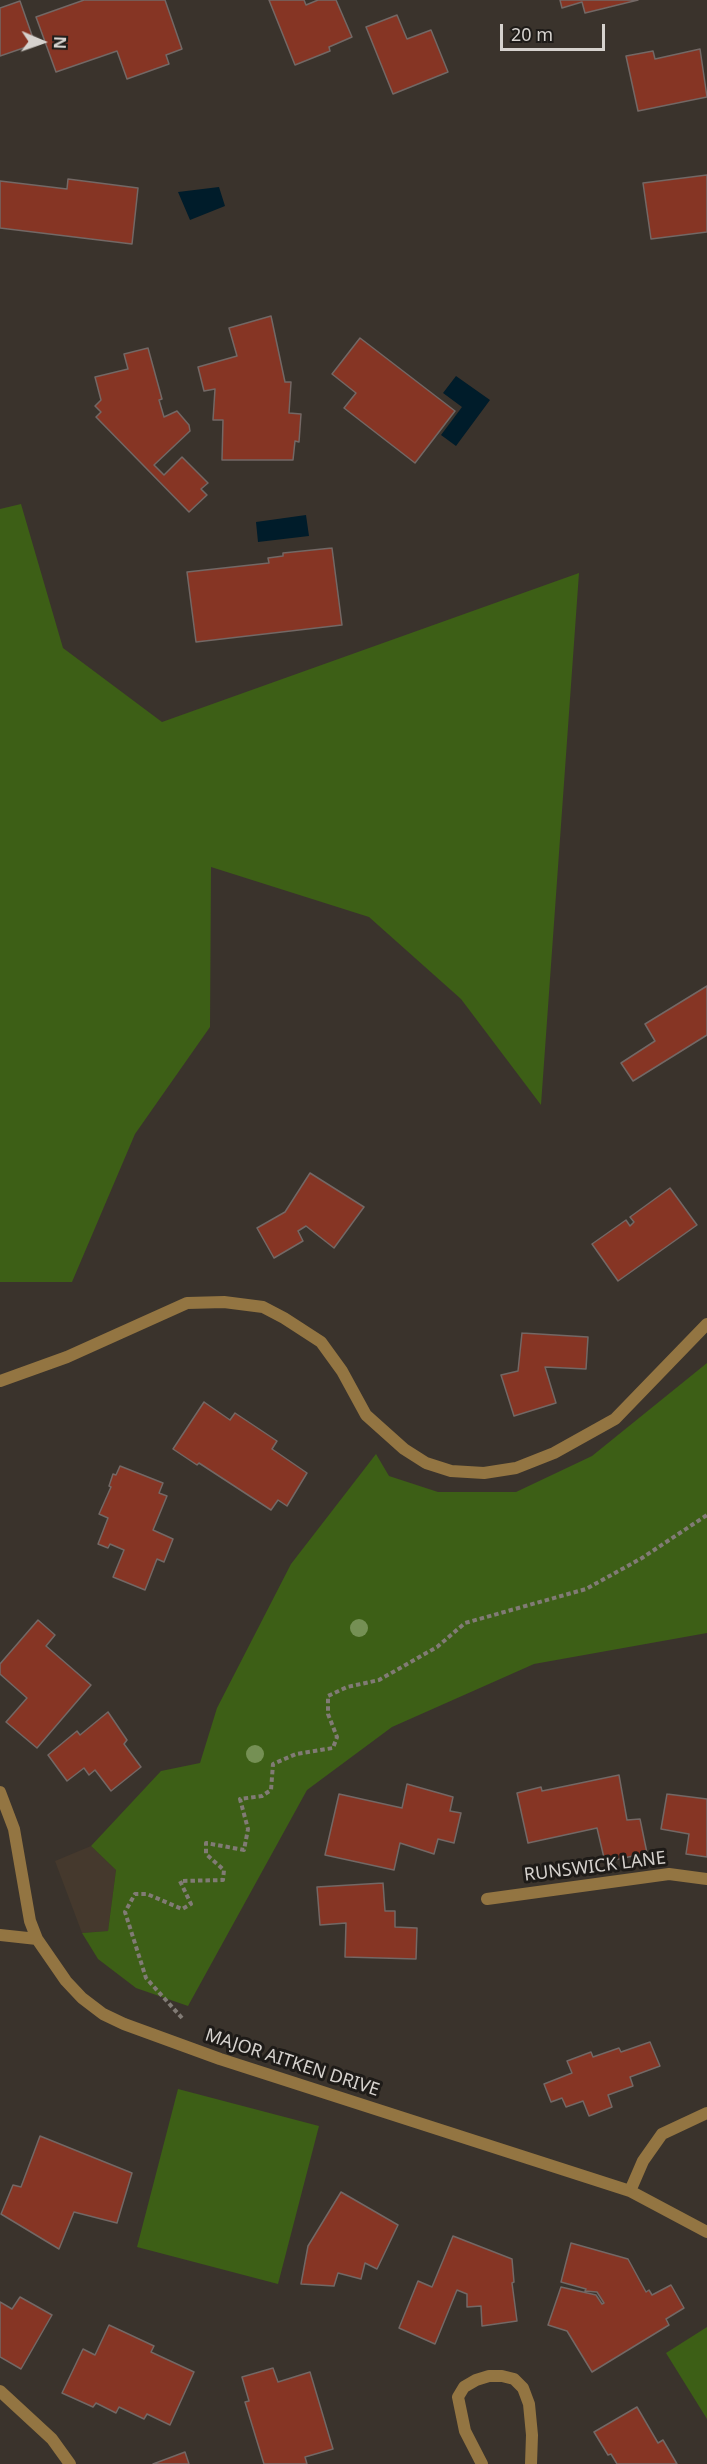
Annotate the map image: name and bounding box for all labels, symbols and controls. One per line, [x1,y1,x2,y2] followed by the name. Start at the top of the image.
[12,12,72,72] north arrow
[503,12,608,50] scale bar
[511,22,553,46] text: 20 m
[49,36,71,50] text: N
[523,1848,667,1886] street label: RUNSWICK LANE
[202,2025,382,2101] street label: MAJOR AITKEN DRIVE

